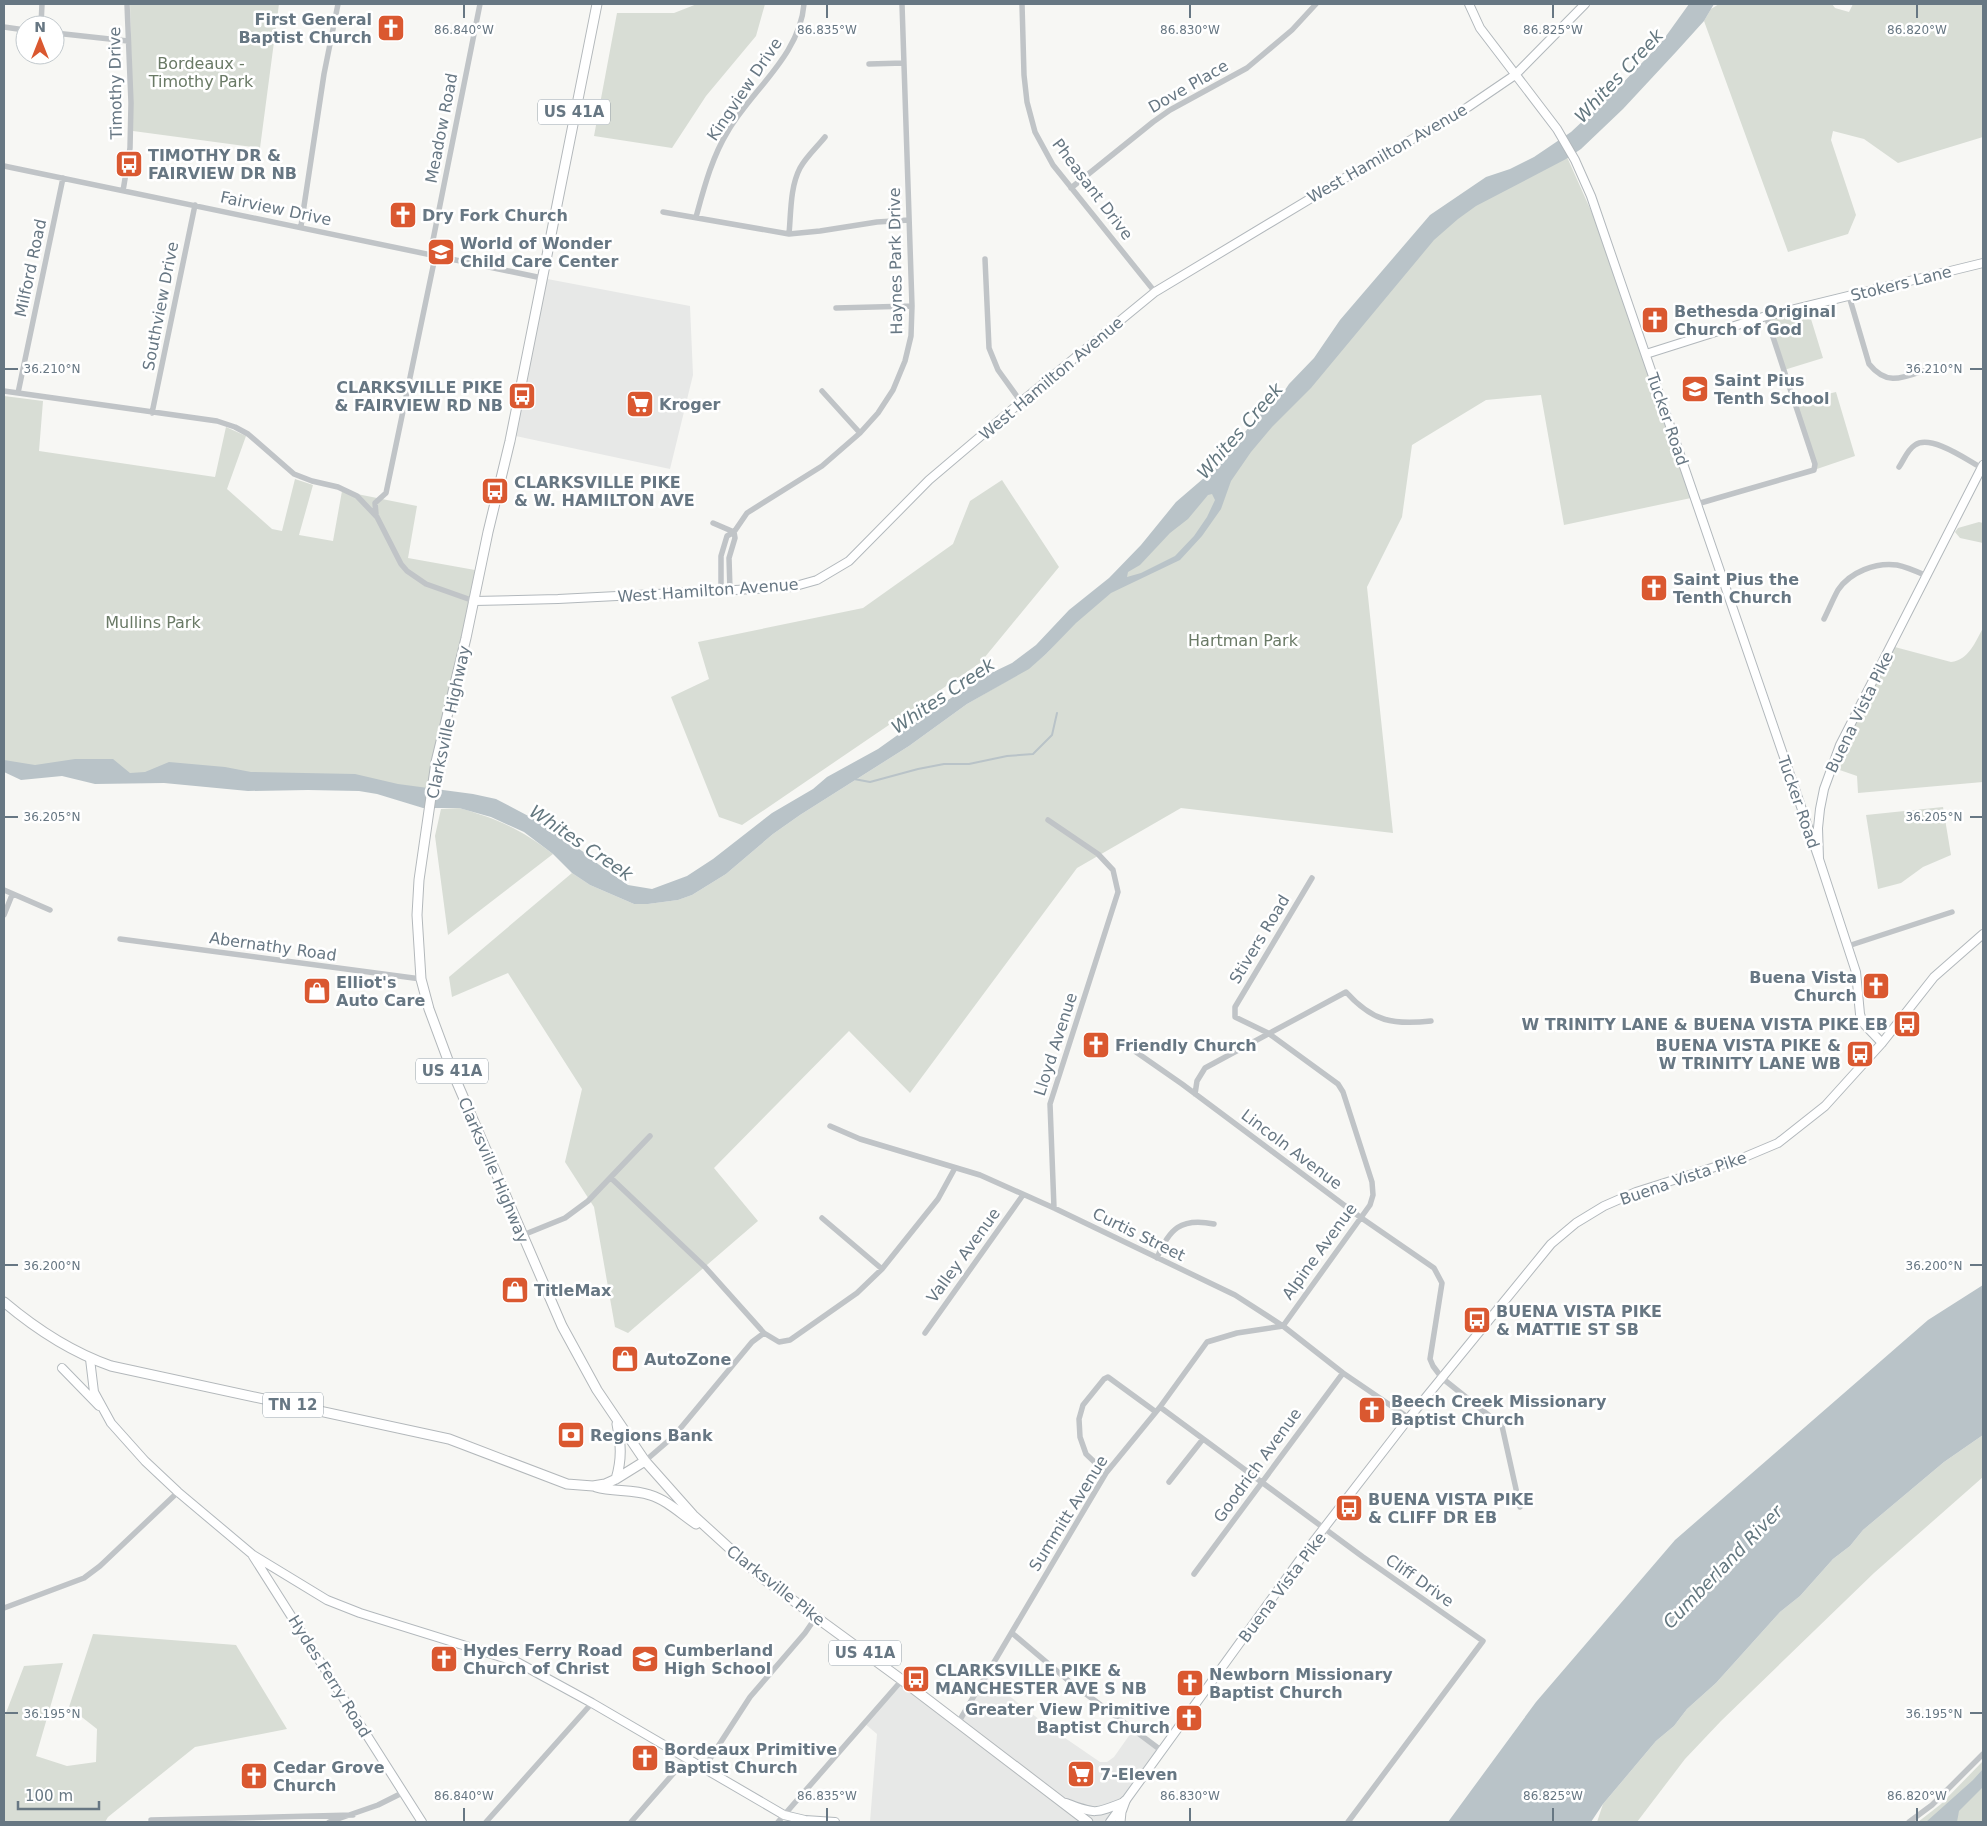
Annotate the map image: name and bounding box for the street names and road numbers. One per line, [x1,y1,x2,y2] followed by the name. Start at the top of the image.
[105,26,126,141] street label: Timothy Drive
[703,34,786,144] street label: Kingview Drive
[1145,56,1232,117] street label: Dove Place
[422,71,461,185] street label: Meadow Road
[538,100,610,124] road number: US 41A
[1304,100,1471,207] street label: West Hamilton Avenue
[1048,135,1137,244] street label: Pheasant Drive
[219,187,333,230] street label: Fairview Drive
[885,187,906,335] street label: Haynes Park Drive
[11,217,50,319] street label: Milford Road
[139,240,182,372] street label: Southview Drive
[1849,262,1954,305] street label: Stokers Lane
[976,313,1127,444] street label: West Hamilton Avenue
[1642,369,1692,468] street label: Tucker Road
[617,575,799,606] street label: West Hamilton Avenue
[423,644,474,801] street label: Clarksville Highway
[1822,648,1897,776] street label: Buena Vista Pike
[1773,752,1823,851] street label: Tucker Road
[1225,891,1293,987] street label: Stivers Road
[208,928,338,965] street label: Abernathy Road
[1030,990,1081,1098] street label: Lloyd Avenue
[416,1058,488,1084] road number: US 41A
[454,1094,533,1246] street label: Clarksville Highway
[1238,1105,1346,1193] street label: Lincoln Avenue
[1617,1148,1749,1209] street label: Buena Vista Pike
[1278,1199,1361,1303] street label: Alpine Avenue
[923,1204,1004,1306] street label: Valley Avenue
[1089,1204,1188,1265] street label: Curtis Street
[263,1392,323,1418] road number: TN 12
[1210,1404,1305,1526] street label: Goodrich Avenue
[1025,1452,1112,1575] street label: Summitt Avenue
[1235,1529,1330,1646] street label: Buena Vista Pike
[723,1541,829,1630] street label: Clarksville Pike
[1382,1550,1457,1611] street label: Cliff Drive
[284,1612,375,1741] street label: Hydes Ferry Road
[829,1640,901,1666] road number: US 41A

